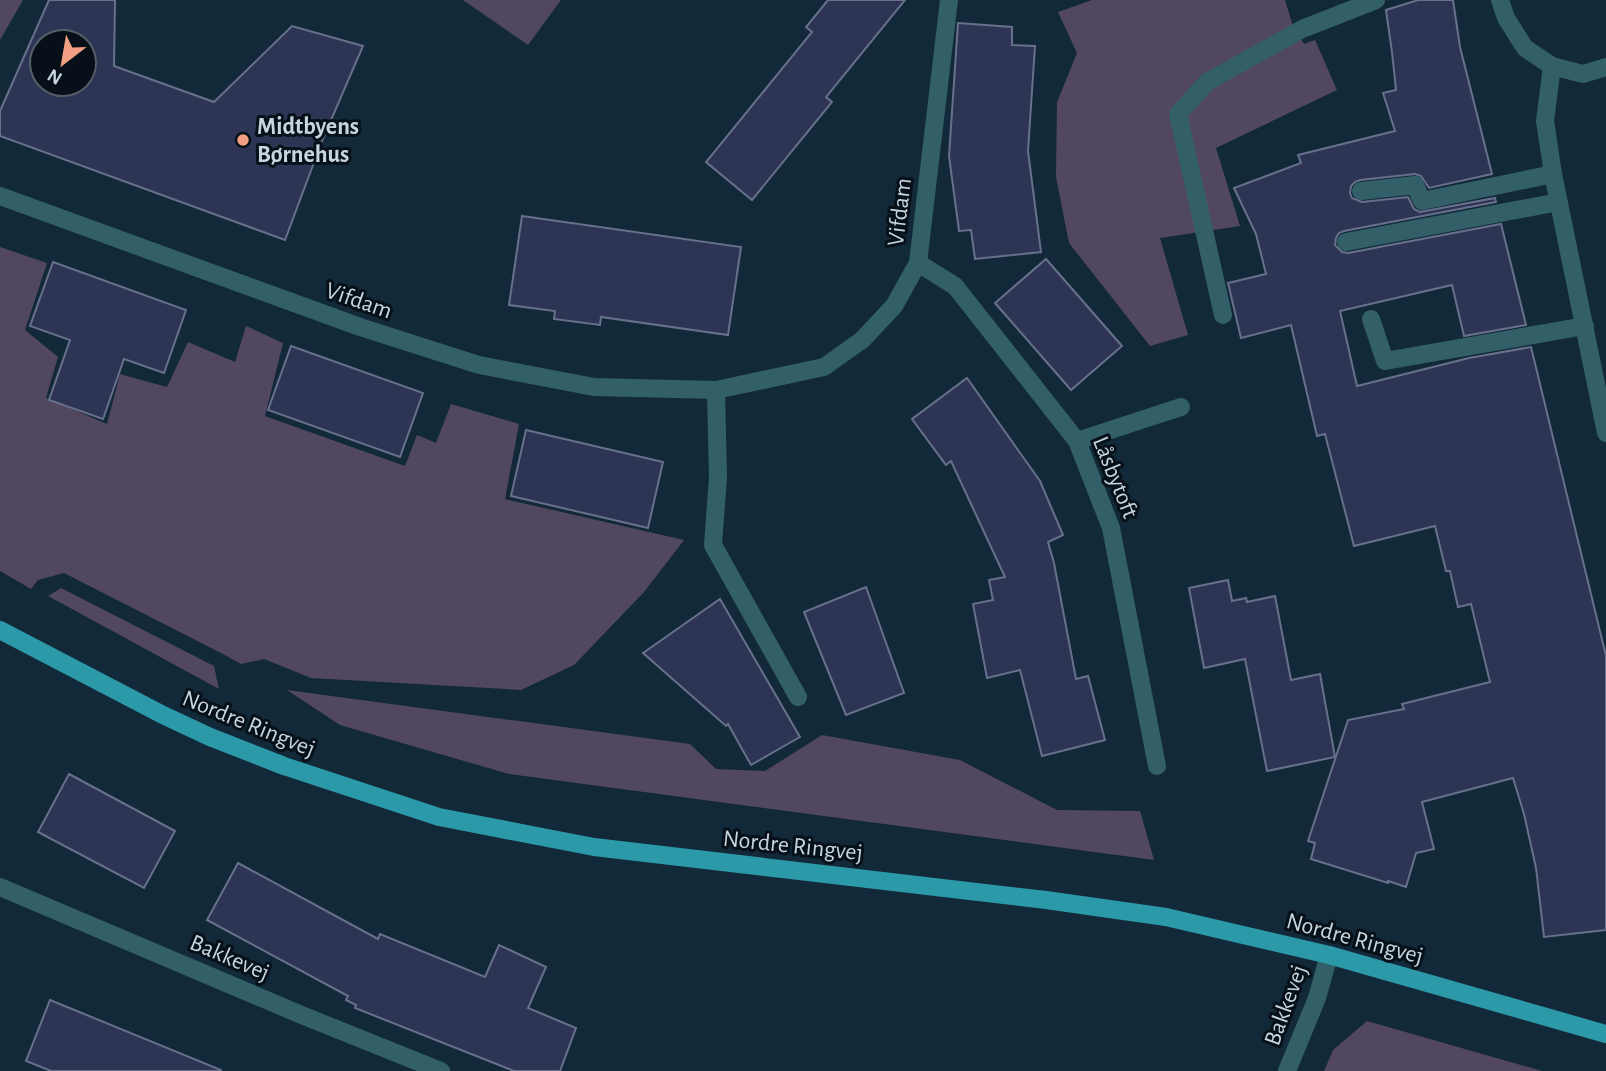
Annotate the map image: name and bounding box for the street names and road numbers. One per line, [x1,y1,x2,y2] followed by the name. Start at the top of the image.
[884,177,916,248] street label: Vifdam
[322,278,395,323] street label: Vifdam
[1088,433,1142,522] street label: Låsbytoft
[179,686,318,761] street label: Nordre Ringvej
[722,827,864,865] street label: Nordre Ringvej
[1284,909,1426,969] street label: Nordre Ringvej
[186,931,273,985] street label: Bakkevej
[1260,962,1312,1049] street label: Bakkevej

